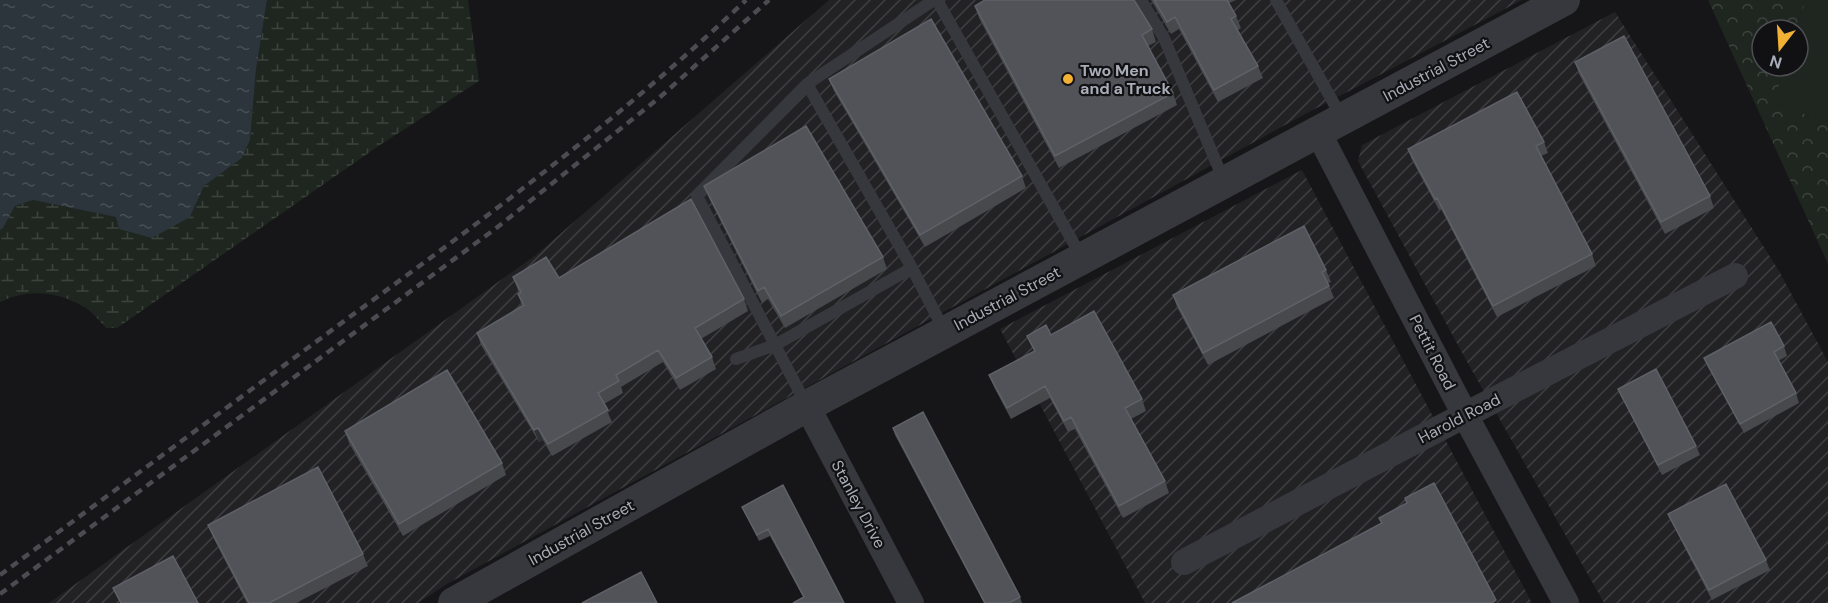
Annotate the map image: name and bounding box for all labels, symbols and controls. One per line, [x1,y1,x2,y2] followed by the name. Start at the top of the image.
[1750,18,1810,78] north arrow
[1379,33,1493,106] street label: Industrial Street
[1767,50,1784,74] text: N
[1080,60,1172,99] place label: Two Men and a Truck
[1061,72,1075,86] marker: Two Men and a Truck
[950,262,1064,335] street label: Industrial Street
[1405,311,1460,393] street label: Pettit Road
[1414,389,1504,448] street label: Harold Road
[827,457,891,552] street label: Stanley Drive
[525,495,638,570] street label: Industrial Street

